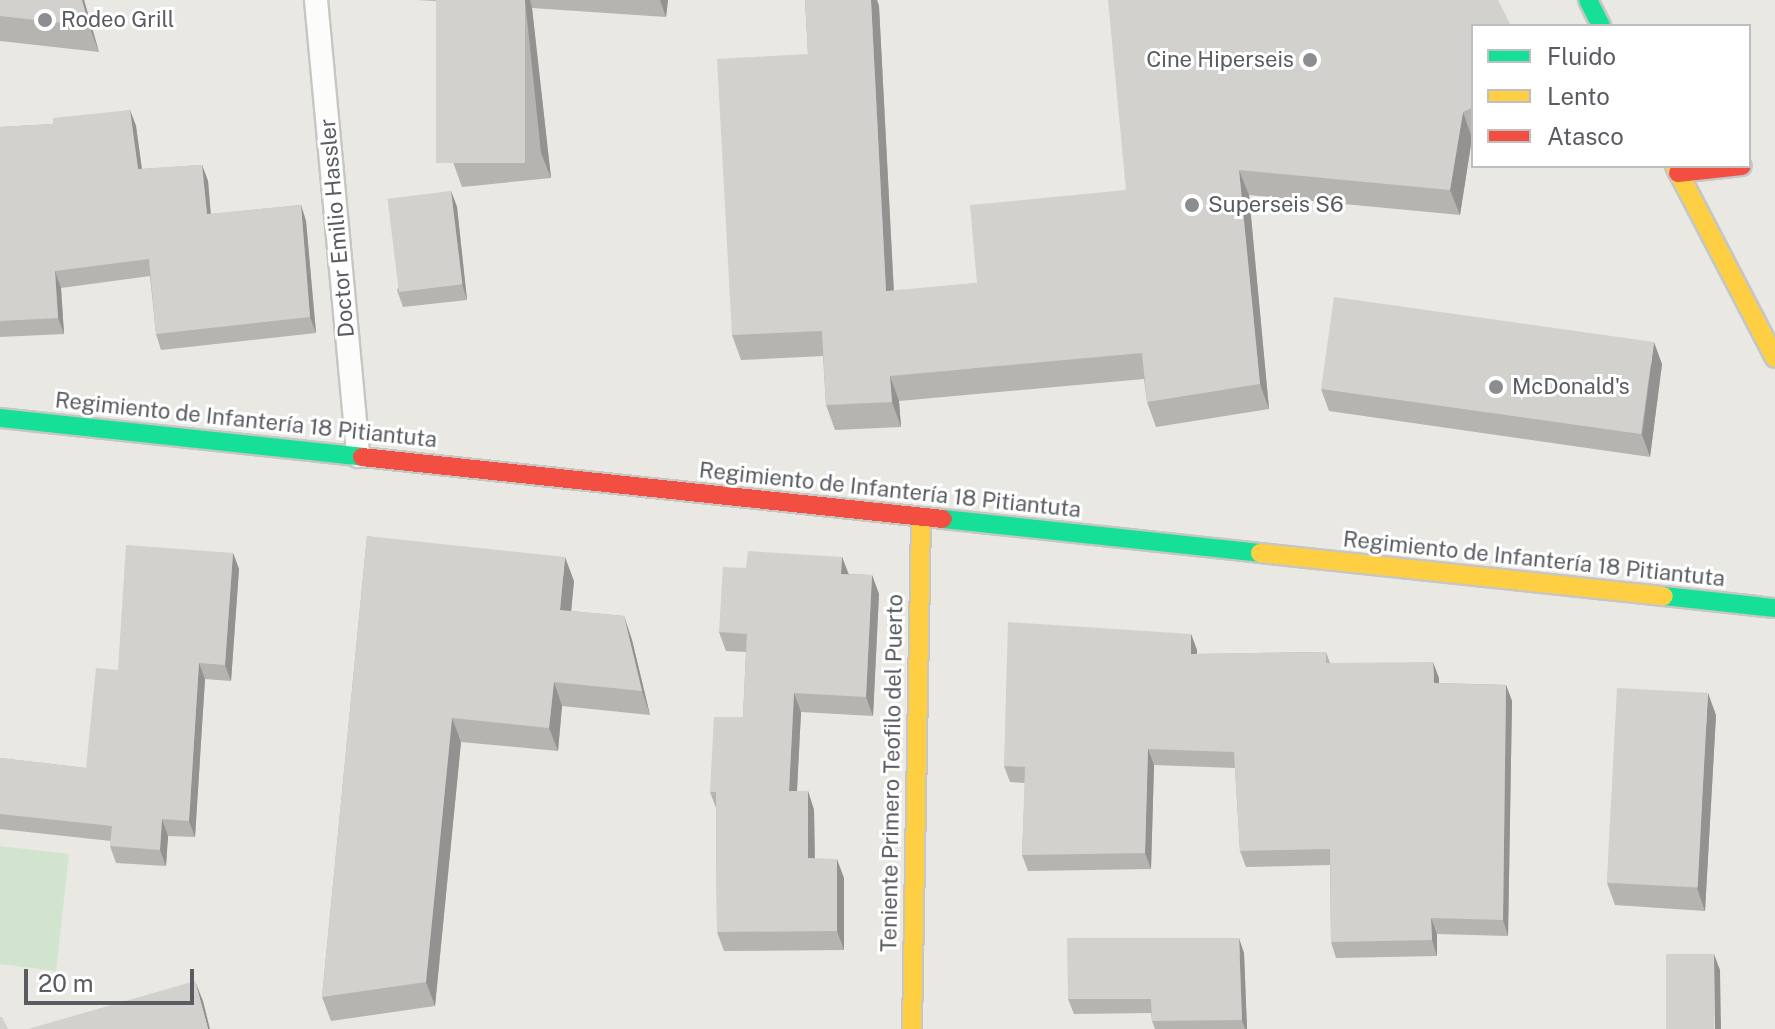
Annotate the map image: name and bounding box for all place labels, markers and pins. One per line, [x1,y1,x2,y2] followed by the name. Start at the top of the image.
[61,7,175,33] place label: Rodeo Grill
[36,11,54,29] marker: Rodeo Grill
[1146,47,1294,73] place label: Cine Hiperseis
[1301,51,1319,69] marker: Cine Hiperseis
[1208,192,1344,218] place label: Superseis S6
[1183,196,1201,214] marker: Superseis S6
[1512,374,1630,400] place label: McDonald's
[1487,378,1505,396] marker: McDonald's

